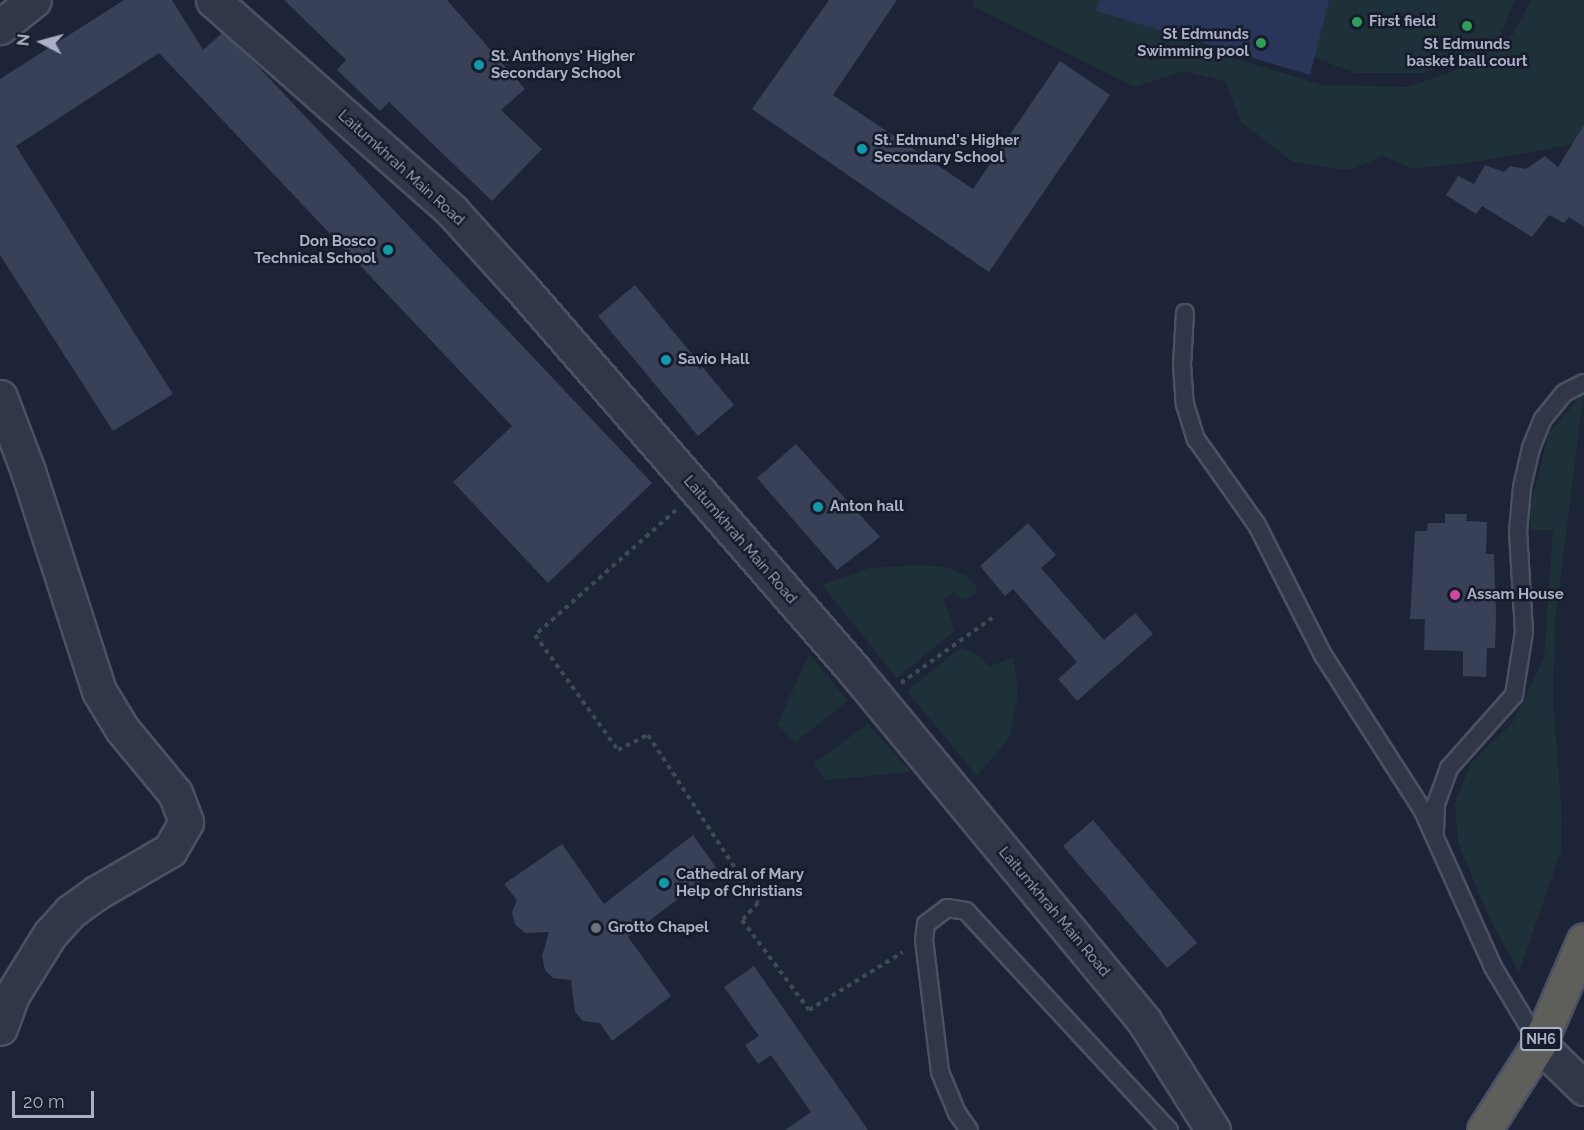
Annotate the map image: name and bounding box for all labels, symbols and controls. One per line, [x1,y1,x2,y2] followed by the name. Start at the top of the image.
[12,12,72,72] north arrow
[1369,13,1436,31] place label: First field
[1350,15,1364,29] marker: First field
[1460,19,1474,33] marker: St Edmunds basket ball court
[1137,25,1249,60] place label: St Edmunds Swimming pool
[14,33,34,47] text: N
[1406,35,1528,70] place label: St Edmunds basket ball court
[1254,36,1268,50] marker: St Edmunds Swimming pool
[491,47,636,82] place label: St. Anthonys' Higher Secondary School
[472,58,486,72] marker: St. Anthonys' Higher Secondary School
[334,107,468,229] street label: Laitumkhrah Main Road
[874,131,1019,166] place label: St. Edmund's Higher Secondary School
[855,142,869,156] marker: St. Edmund's Higher Secondary School
[254,232,376,267] place label: Don Bosco Technical School
[381,243,395,257] marker: Don Bosco Technical School
[678,351,749,369] place label: Savio Hall
[659,353,673,367] marker: Savio Hall
[680,472,800,608] street label: Laitumkhrah Main Road
[830,498,904,516] place label: Anton hall
[811,500,825,514] marker: Anton hall
[1467,586,1564,604] place label: Assam House
[1448,588,1462,602] marker: Assam House
[995,844,1113,980] street label: Laitumkhrah Main Road
[676,865,805,900] place label: Cathedral of Mary Help of Christians
[657,876,671,890] marker: Cathedral of Mary Help of Christians
[608,919,709,937] place label: Grotto Chapel
[589,921,603,935] marker: Grotto Chapel
[1520,1028,1562,1050] road number: NH6
[15,1079,98,1117] scale bar
[23,1091,65,1112] text: 20 m

